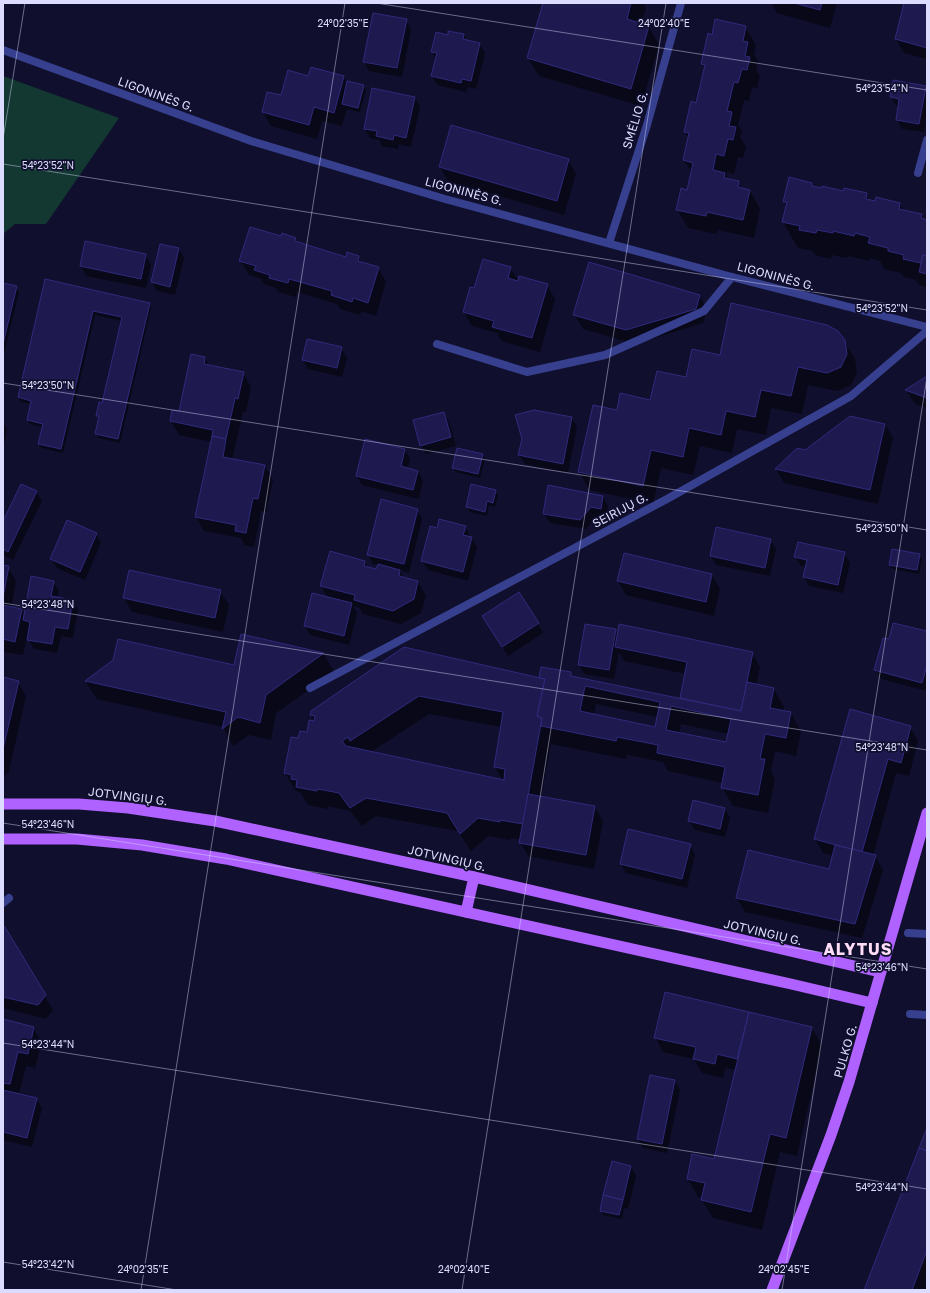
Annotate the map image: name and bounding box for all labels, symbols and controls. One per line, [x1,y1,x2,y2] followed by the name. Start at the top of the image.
[317,17,369,29] text: 24°02'35"E
[638,17,690,29] text: 24°02'40"E
[116,73,196,115] street label: LIGONINĖS G.
[856,82,908,94] text: 54°23'54"N
[619,89,651,151] street label: SMĖLIO G.
[22,159,74,171] text: 54°23'52"N
[424,173,504,209] street label: LIGONINĖS G.
[736,258,816,294] street label: LIGONINĖS G.
[856,302,908,314] text: 54°23'52"N
[22,379,74,391] text: 54°23'50"N
[590,489,650,531] street label: SEIRIJŲ G.
[856,522,908,534] text: 54°23'50"N
[22,598,74,610] text: 54°23'48"N
[856,741,908,753] text: 54°23'48"N
[87,784,169,808] street label: JOTVINGIŲ G.
[22,818,74,830] text: 54°23'46"N
[406,842,488,874] street label: JOTVINGIŲ G.
[722,916,804,948] street label: JOTVINGIŲ G.
[823,939,893,959] district label: ALYTUS
[856,961,908,973] text: 54°23'46"N
[830,1022,860,1080] street label: PULKO G.
[22,1038,74,1050] text: 54°23'44"N
[856,1181,908,1193] text: 54°23'44"N
[22,1258,74,1270] text: 54°23'42"N
[117,1263,169,1275] text: 24°02'35"E
[438,1263,490,1275] text: 24°02'40"E
[758,1263,810,1275] text: 24°02'45"E

